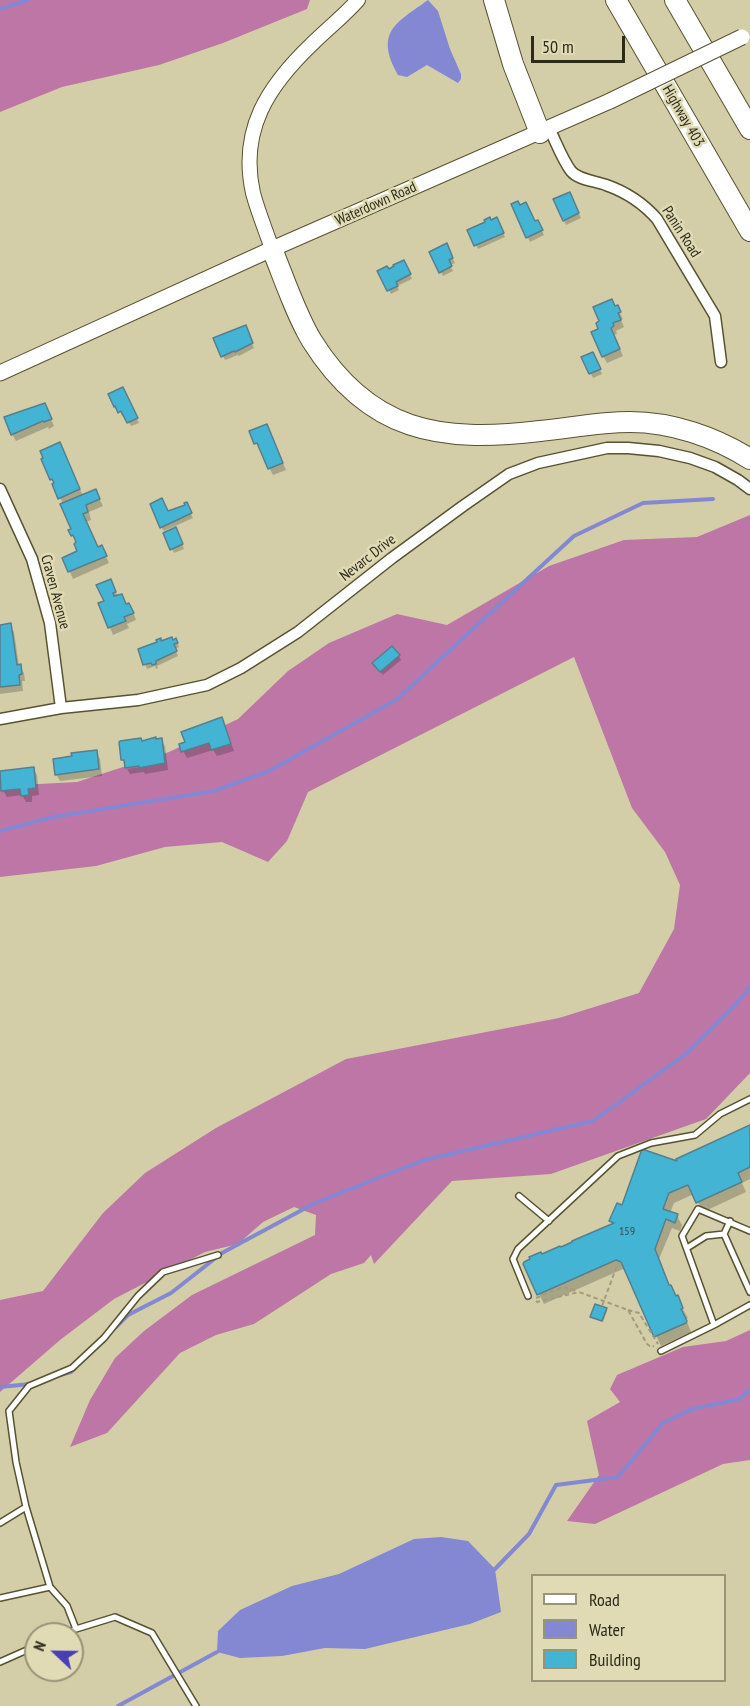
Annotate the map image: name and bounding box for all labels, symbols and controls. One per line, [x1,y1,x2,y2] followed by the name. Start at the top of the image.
[534,24,628,62] scale bar
[542,35,574,58] text: 50 m
[658,82,708,150] street label: Highway 403
[333,178,419,230] street label: Waterdown Road
[658,203,704,261] street label: Panin Road
[337,531,399,585] street label: Nevarc Drive
[36,553,74,631] street label: Craven Avenue
[619,1225,635,1239] house number: 159
[531,1574,726,1682] legend
[589,1588,620,1611] text: Road
[589,1618,625,1641] text: Water
[24,1622,84,1682] north arrow
[28,1638,50,1654] text: N
[589,1648,641,1671] text: Building

